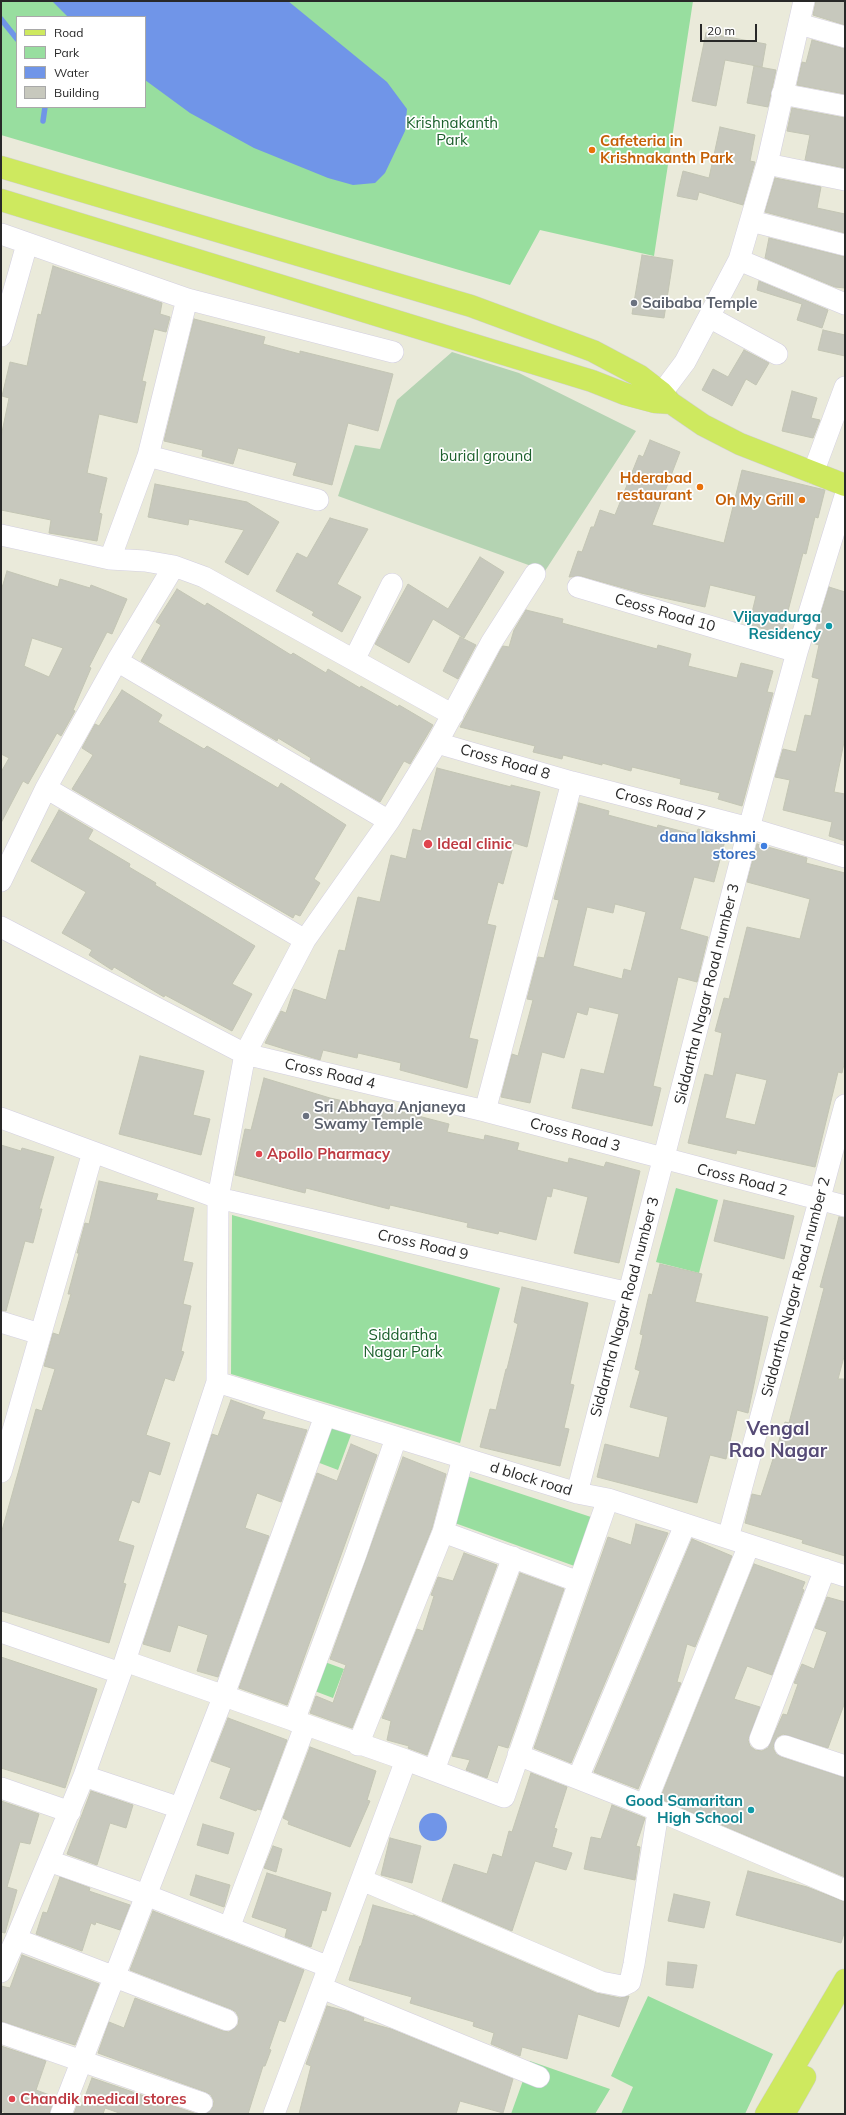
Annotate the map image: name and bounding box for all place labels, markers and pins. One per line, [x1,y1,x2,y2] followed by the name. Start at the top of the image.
[600,132,733,167] place label: Cafeteria in Krishnakanth Park
[587,145,597,155] marker: Cafeteria in Krishnakanth Park
[642,294,757,312] place label: Saibaba Temple
[629,298,639,308] marker: Saibaba Temple
[617,469,692,504] place label: Hderabad restaurant
[695,482,705,492] marker: Hderabad restaurant
[715,491,794,509] place label: Oh My Grill
[797,495,807,505] marker: Oh My Grill
[733,608,821,643] place label: Vijayadurga Residency
[824,621,834,631] marker: Vijayadurga Residency
[660,828,756,863] place label: dana lakshmi stores
[437,835,512,853] place label: Ideal clinic
[422,838,434,850] marker: Ideal clinic
[759,841,769,851] marker: dana lakshmi stores
[314,1098,466,1133] place label: Sri Abhaya Anjaneya Swamy Temple
[301,1111,311,1121] marker: Sri Abhaya Anjaneya Swamy Temple
[267,1145,390,1163] place label: Apollo Pharmacy
[254,1149,264,1159] marker: Apollo Pharmacy
[625,1792,743,1827] place label: Good Samaritan High School
[746,1805,756,1815] marker: Good Samaritan High School
[20,2090,186,2108] place label: Chandik medical stores
[7,2094,17,2104] marker: Chandik medical stores

